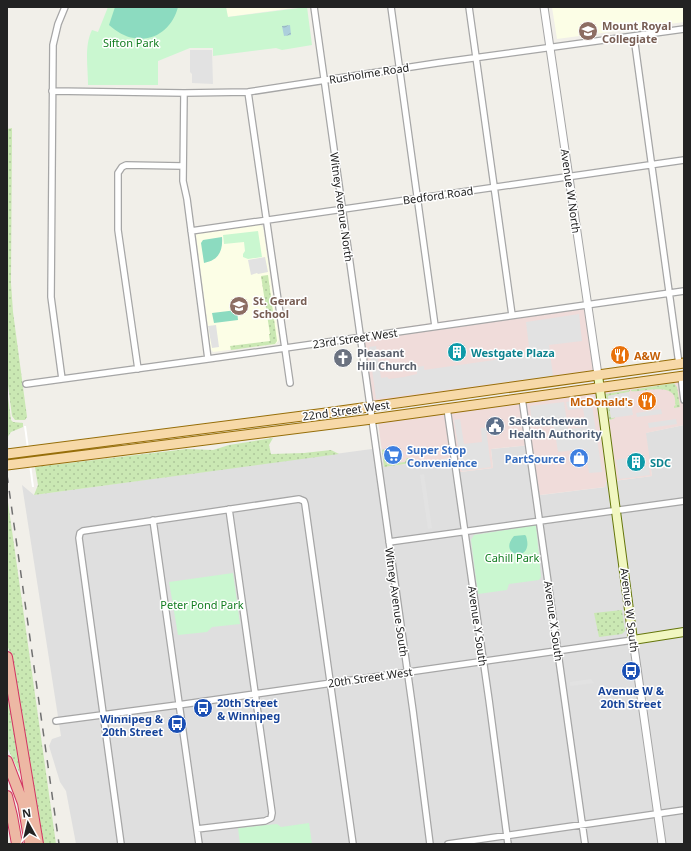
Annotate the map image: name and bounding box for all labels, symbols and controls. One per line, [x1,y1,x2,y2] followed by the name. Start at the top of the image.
[602,18,671,46] place label: Mount Royal Collegiate
[577,20,599,42] school or university icon: Mount Royal Collegiate
[103,35,159,50] park label: Sifton Park
[328,59,410,87] street label: Rusholme Road
[558,148,584,234] street label: Avenue W North
[327,151,357,263] street label: Witney Avenue North
[402,183,474,207] street label: Bedford Road
[253,293,307,321] place label: St. Gerard School
[228,295,250,317] school or university icon: St. Gerard School
[312,325,398,351] street label: 23rd Street West
[446,341,468,363] building icon: Westgate Plaza
[609,344,631,366] restaurant icon: A&W
[357,345,417,373] place label: Pleasant Hill Church
[471,345,555,360] place label: Westgate Plaza
[332,347,354,369] church icon: Pleasant Hill Church
[634,348,661,363] place label: A&W
[636,390,658,412] restaurant icon: McDonald's
[570,394,633,409] place label: McDonald's
[301,396,391,424] street label: 22nd Street West
[509,413,602,441] place label: Saskatchewan Health Authority
[484,415,506,437] public building icon: Saskatchewan Health Authority
[407,442,478,470] place label: Super Stop Convenience
[382,444,404,466] supermarket icon: Super Stop Convenience
[568,447,590,469] shop icon: PartSource
[505,451,565,466] place label: PartSource
[625,451,647,473] building icon: SDC
[650,455,671,470] place label: SDC
[382,546,412,658] street label: Witney Avenue South
[485,550,539,565] park label: Cahill Park
[617,567,643,653] street label: Avenue W South
[541,580,567,662] street label: Avenue X South
[465,585,491,667] street label: Avenue Y South
[160,597,244,612] park label: Peter Pond Park
[620,660,642,682] bus stop icon: Avenue W & 20th Street
[327,664,413,690] street label: 20th Street West
[598,683,665,711] place label: Avenue W & 20th Street
[217,695,280,723] place label: 20th Street & Winnipeg
[192,697,214,719] bus stop icon: 20th Street & Winnipeg
[100,711,164,739] place label: Winnipeg & 20th Street
[166,713,188,735] bus stop icon: Winnipeg & 20th Street
[8,803,48,843] north arrow
[21,805,32,821] text: N

